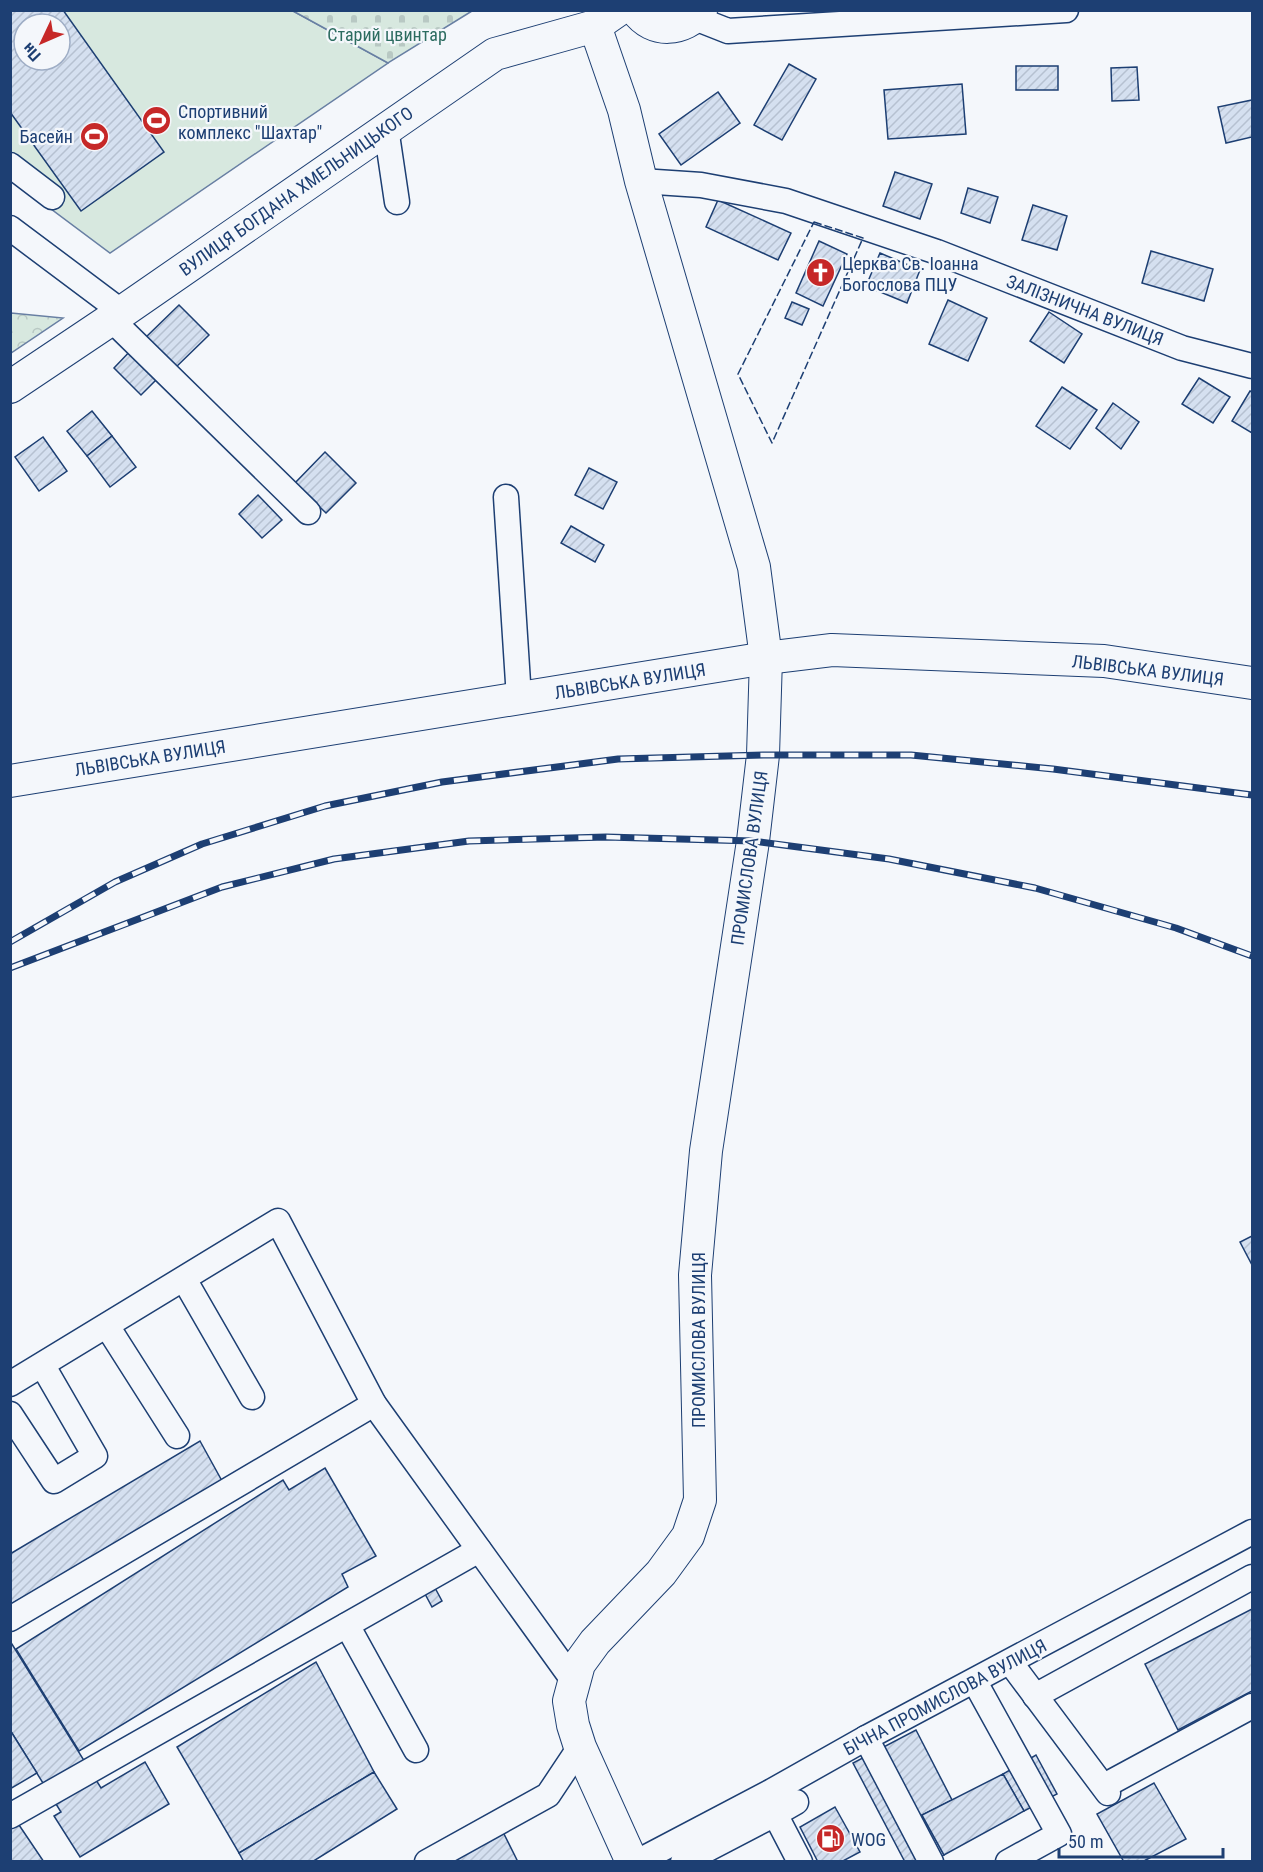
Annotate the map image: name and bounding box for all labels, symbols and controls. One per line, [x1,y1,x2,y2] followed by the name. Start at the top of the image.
[12,12,72,72] north arrow
[327,24,447,45] park label: Старий цвинтар
[19,39,45,65] text: Пн
[178,101,322,143] place label: Спортивний комплекс "Шахтар"
[175,102,417,280] street label: ВУЛИЦЯ БОГДАНА ХМЕЛЬНИЦЬКОГО
[141,105,173,137] sports icon: Спортивний комплекс "Шахтар"
[78,120,110,152] sports icon: Басейн
[19,126,73,147] place label: Басейн
[842,253,979,295] place label: Церква Св. Іоанна Богослова ПЦУ
[805,257,837,289] church icon: Церква Св. Іоанна Богослова ПЦУ
[1004,270,1166,350] street label: ЗАЛІЗНИЧНА ВУЛИЦЯ
[1071,650,1225,690] street label: ЛЬВІВСЬКА ВУЛИЦЯ
[553,659,707,703] street label: ЛЬВІВСЬКА ВУЛИЦЯ
[73,736,227,780] street label: ЛЬВІВСЬКА ВУЛИЦЯ
[726,769,772,947] street label: ПРОМИСЛОВА ВУЛИЦЯ
[688,1252,709,1428] street label: ПРОМИСЛОВА ВУЛИЦЯ
[840,1634,1050,1760] street label: БІЧНА ПРОМИСЛОВА ВУЛИЦЯ
[1059,1821,1222,1859] scale bar
[814,1823,846,1855] fuel station icon: WOG
[851,1829,886,1850] place label: WOG
[1068,1831,1103,1852] text: 50 m

